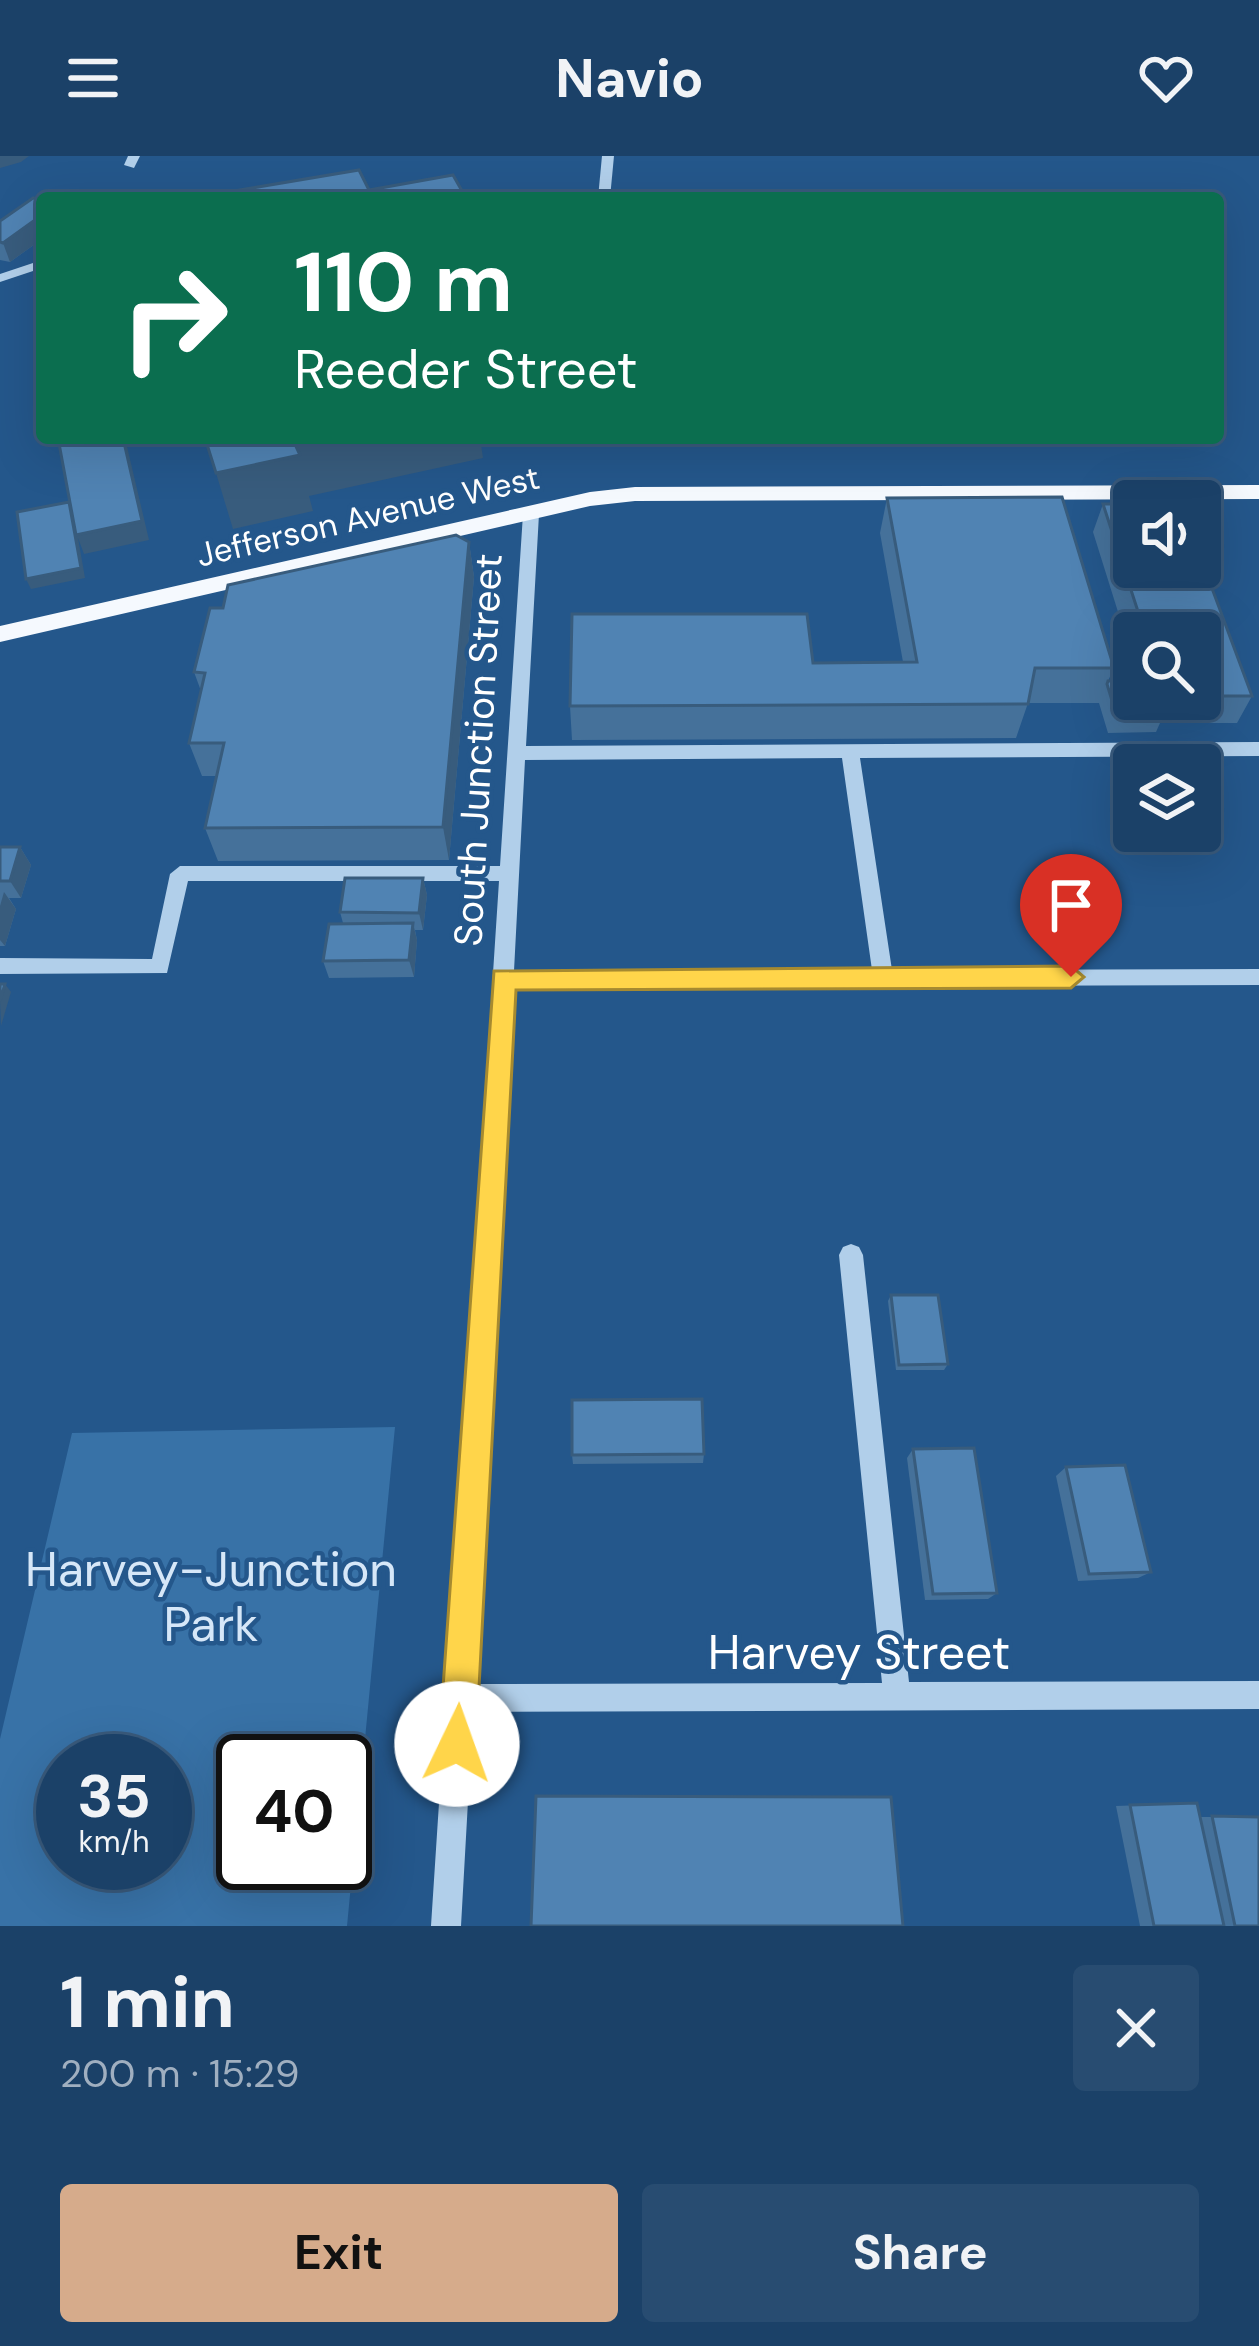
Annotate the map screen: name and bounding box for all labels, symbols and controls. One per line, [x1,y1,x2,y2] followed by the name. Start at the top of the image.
[555,43,704,114] text: Navio
[60,45,126,111] icon: menu
[1133,45,1199,111] icon: heart
[294,228,513,337] text: 110 m
[96,240,252,396] icon: right
[294,334,638,405] text: Reeder Street
[192,456,544,576] street label: Jefferson Avenue West
[1113,480,1221,852] map controls
[1113,480,1221,588] button: sound
[442,552,514,948] street label: South Junction Street
[1113,612,1221,720] button: search
[1113,744,1221,852] button: layers
[1020,854,1122,977] pin
[1038,872,1104,938] icon: arrive
[25,1538,397,1656] park label: Harvey-Junction Park
[708,1621,1010,1684] street label: Harvey Street
[394,1681,520,1807] position arrow
[216,1734,372,1890] speed limit sign: 40
[77,1757,151,1836] text: 35
[79,1822,149,1861] text: km/h
[60,1956,235,2049] text: 1 min
[1073,1965,1199,2091] button: close
[60,2048,299,2099] text: 200 m · 15:29
[60,2184,618,2322] button: Exit
[642,2184,1199,2322] button: Share

